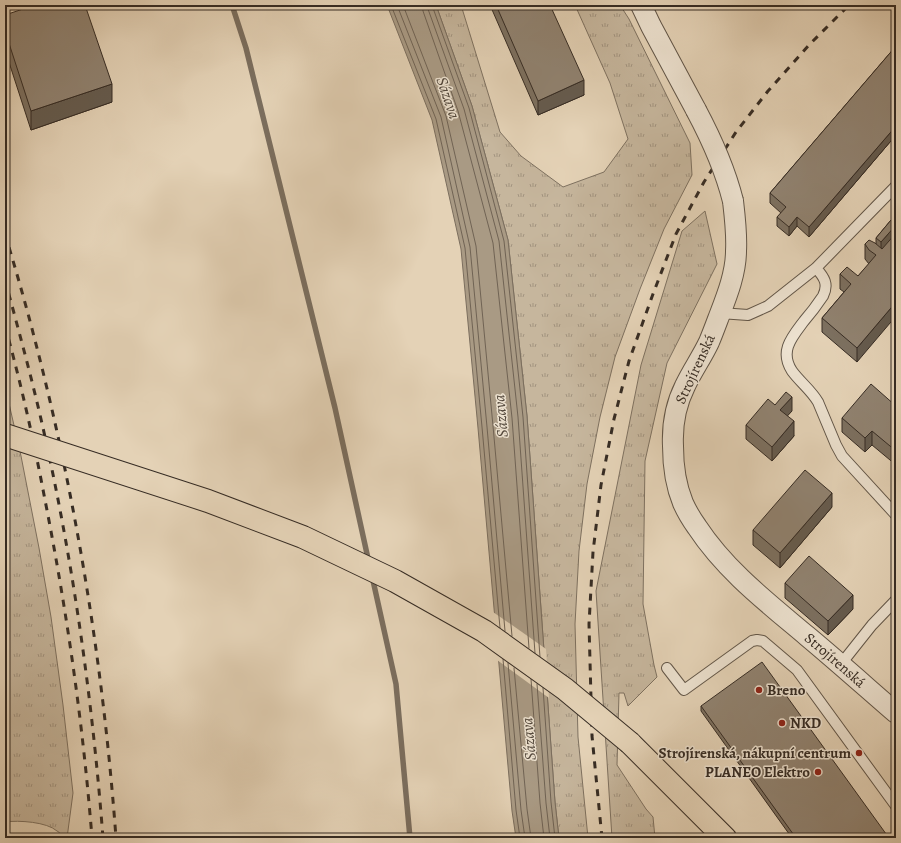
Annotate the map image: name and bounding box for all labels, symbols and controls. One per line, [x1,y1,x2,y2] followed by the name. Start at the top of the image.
[431,74,466,122] water label: Sázava
[670,331,720,407] street label: Strojírenská
[488,393,514,438] water label: Sázava
[800,628,870,692] street label: Strojírenská
[767,680,806,700] place label: Breno
[754,685,764,695] marker: Breno
[790,713,821,733] place label: NKD
[516,716,542,761] water label: Sázava
[777,718,787,728] marker: NKD
[659,743,851,763] place label: Strojírenská, nákupní centrum
[854,748,864,758] marker: Strojírenská, nákupní centrum
[705,762,810,782] place label: PLANEO Elektro
[813,767,823,777] marker: PLANEO Elektro

